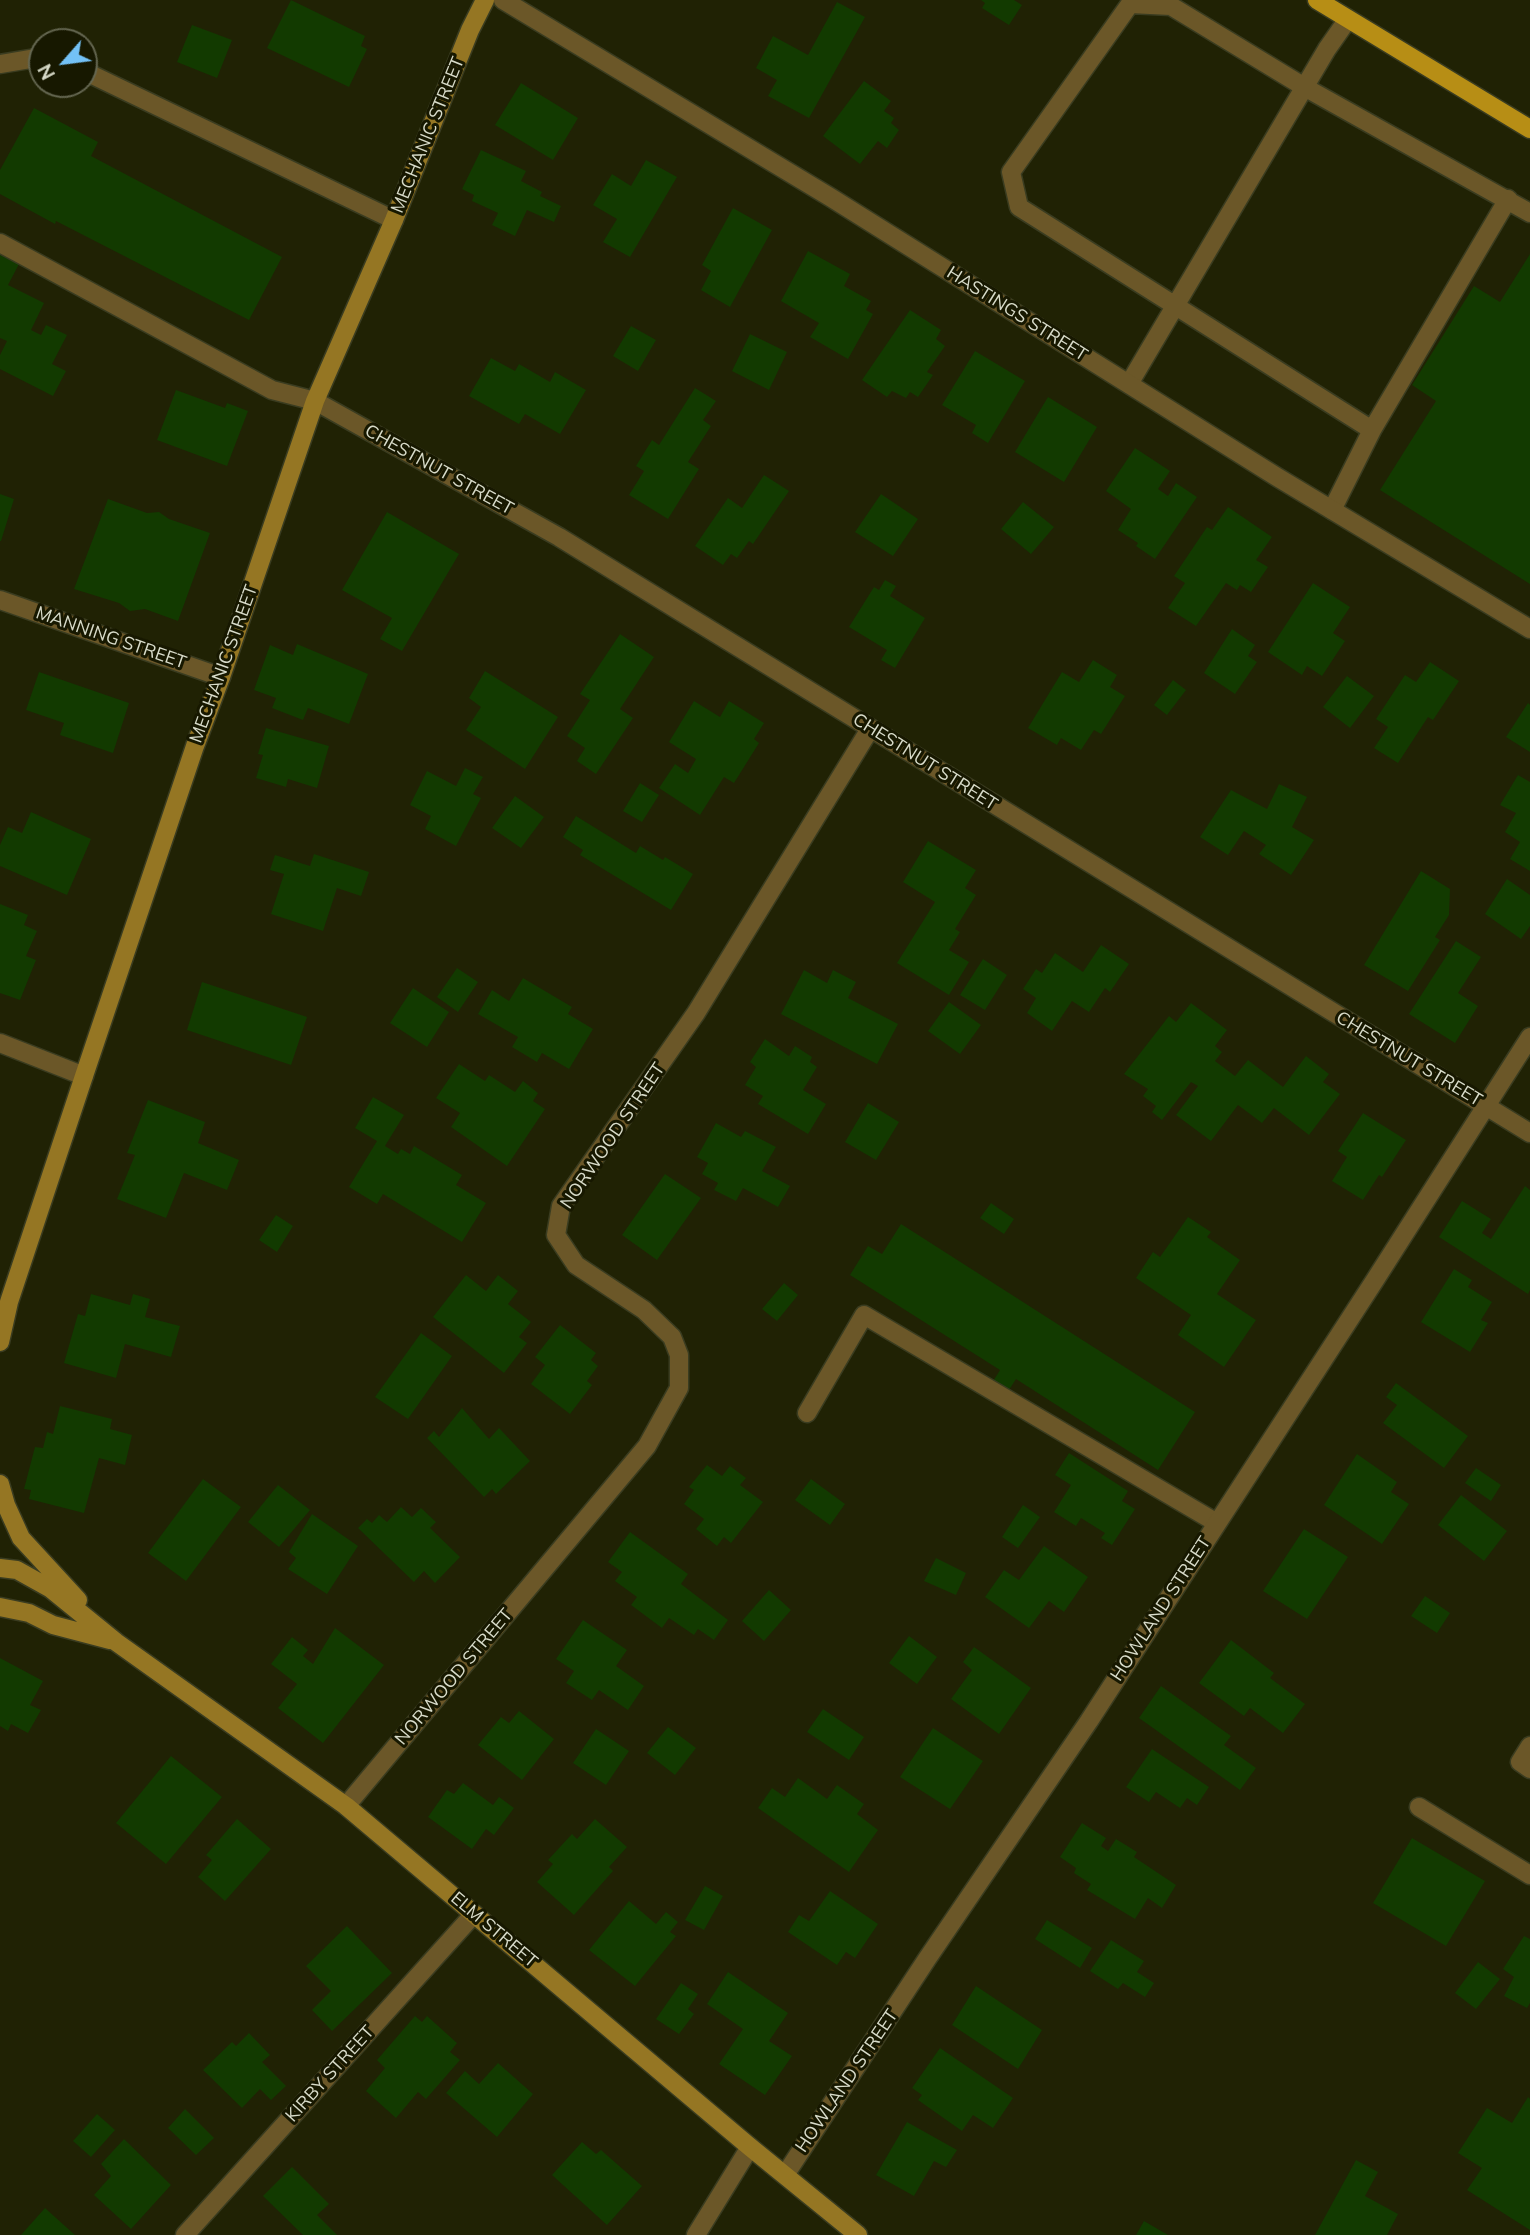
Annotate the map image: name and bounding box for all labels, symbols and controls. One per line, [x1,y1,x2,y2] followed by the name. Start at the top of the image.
[28,28,98,98] north arrow
[387,54,469,216] street label: MECHANIC STREET
[32,60,60,84] text: N
[943,262,1091,366] street label: HASTINGS STREET
[361,420,517,520] street label: CHESTNUT STREET
[185,582,263,746] street label: MECHANIC STREET
[33,602,189,674] street label: MANNING STREET
[849,709,1001,815] street label: CHESTNUT STREET
[1332,1007,1486,1111] street label: CHESTNUT STREET
[556,1059,670,1213] street label: NORWOOD STREET
[1106,1533,1216,1685] street label: HOWLAND STREET
[391,1604,517,1750] street label: NORWOOD STREET
[446,1887,542,1973] street label: ELM STREET
[791,2005,903,2157] street label: HOWLAND STREET
[281,2021,379,2127] street label: KIRBY STREET

